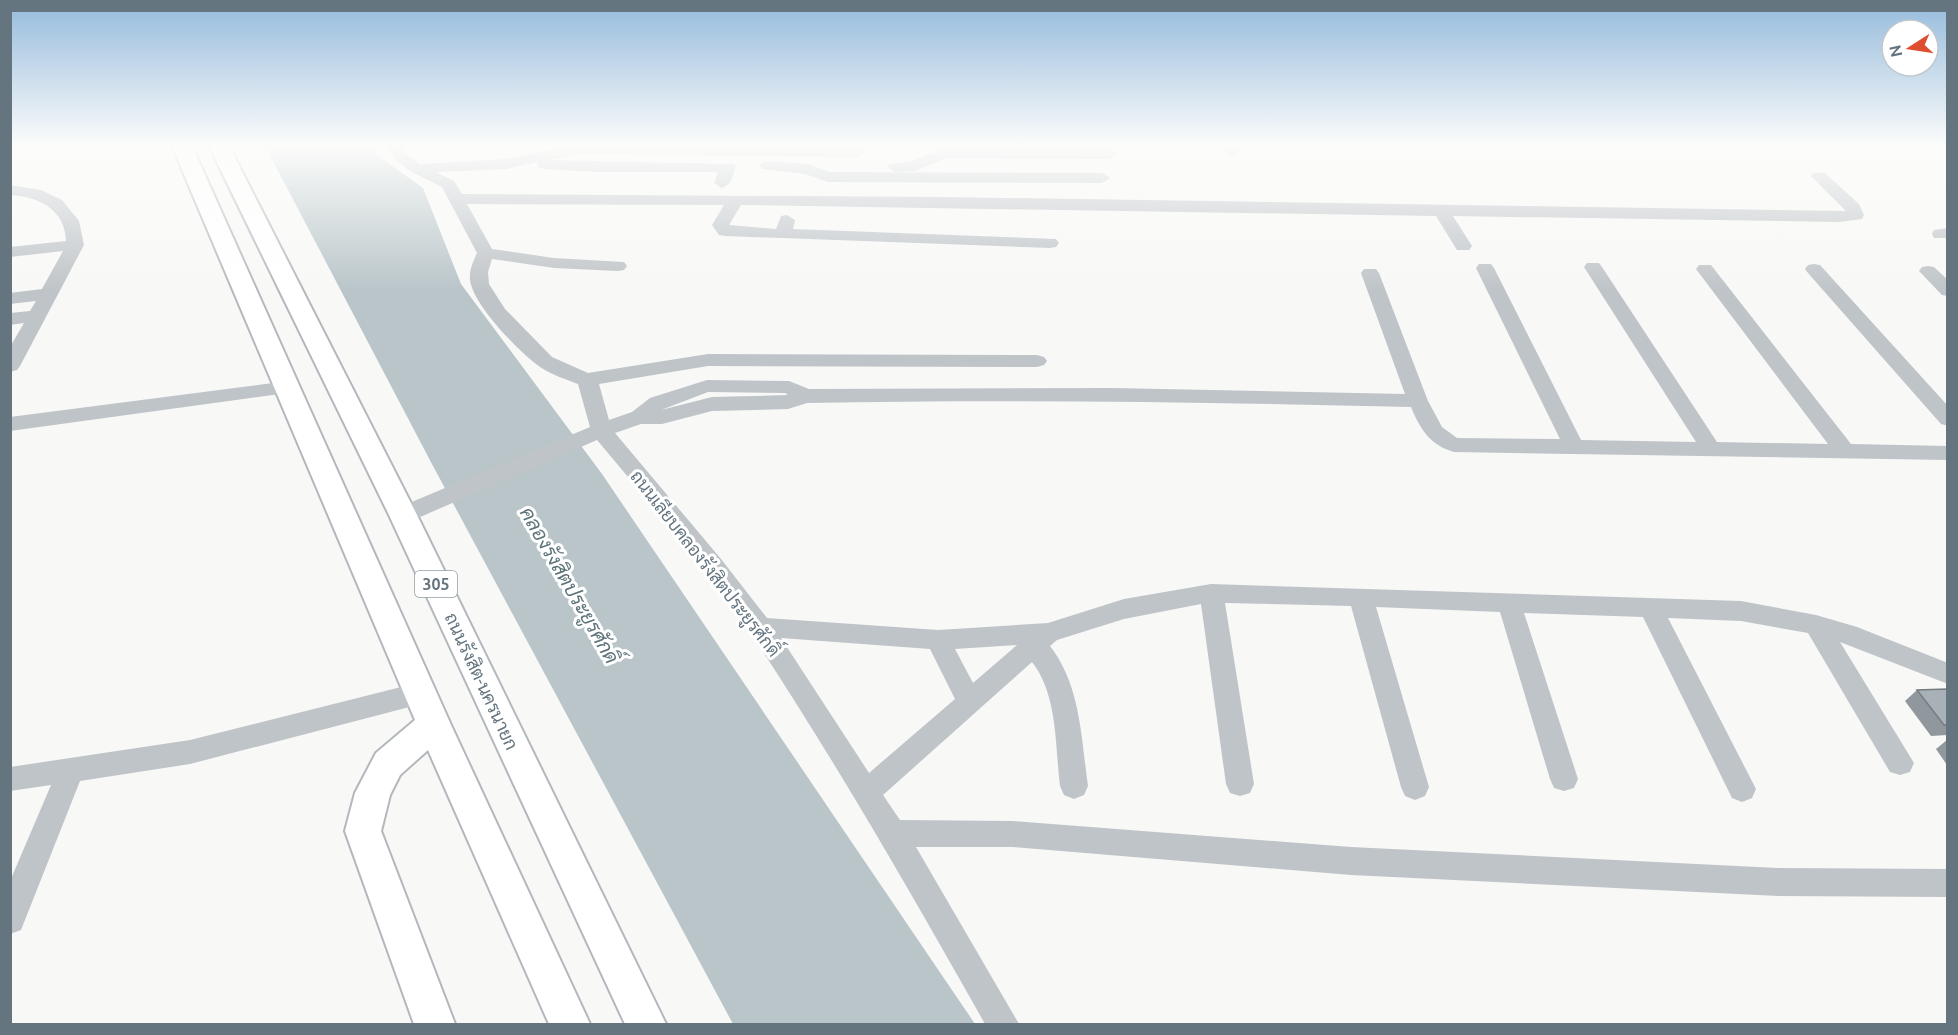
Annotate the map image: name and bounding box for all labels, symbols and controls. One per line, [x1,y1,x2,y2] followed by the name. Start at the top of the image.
[1880,18,1940,78] north arrow
[1885,43,1905,59] text: N
[624,463,789,662] street label: ถนนเลียบคลองรังสิตประยูรศักดิ์
[512,500,631,673] water label: คลองรังสิตประยูรศักดิ์
[415,571,457,597] road number: 305
[442,609,522,753] street label: ถนนรังสิต-นครนายก

